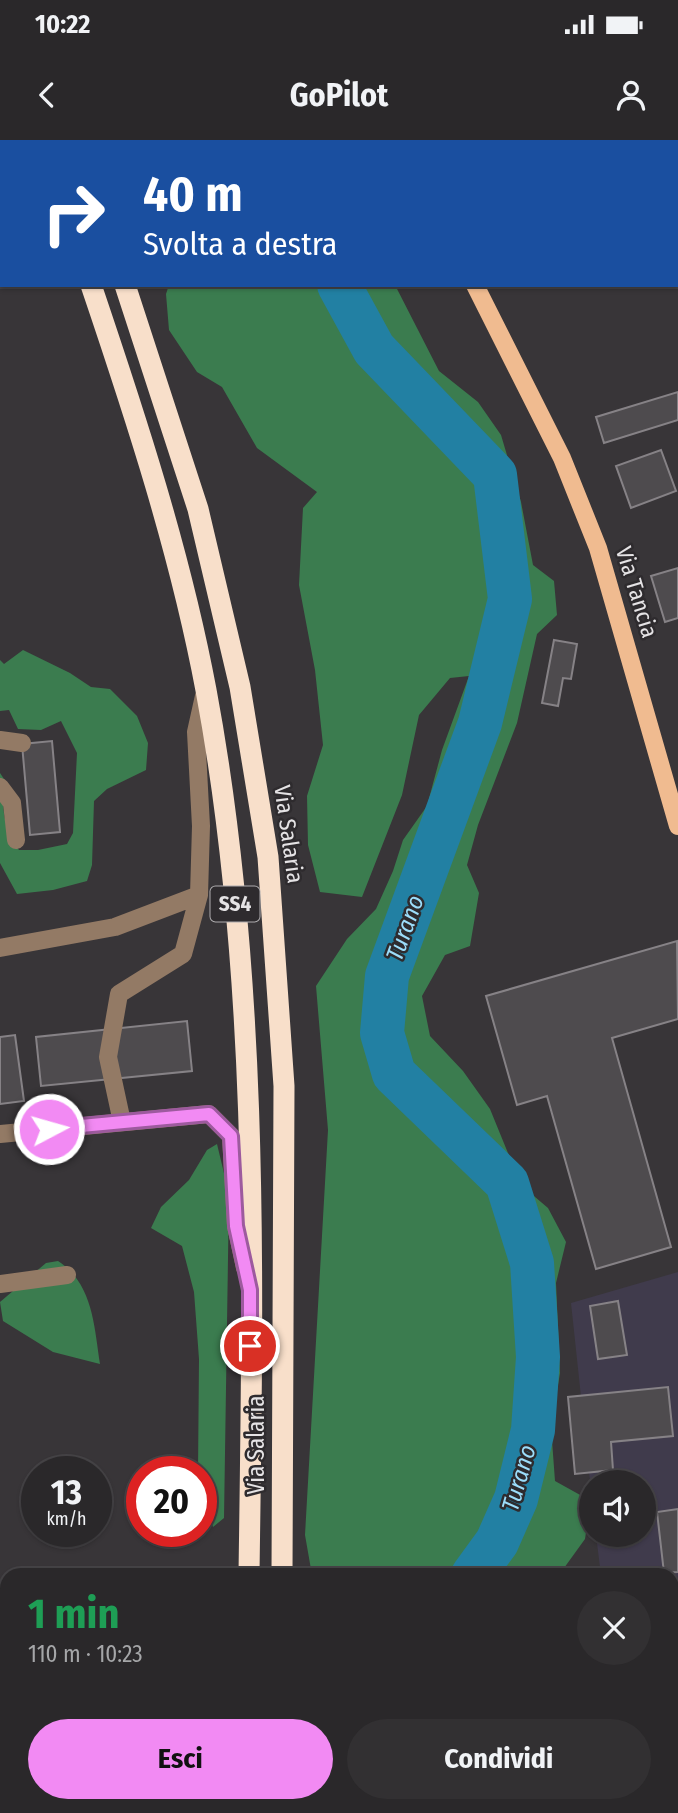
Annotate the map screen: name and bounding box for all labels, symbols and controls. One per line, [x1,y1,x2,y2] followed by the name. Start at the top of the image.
[35,9,90,40] text: 10:22
[28,76,66,114] icon: back
[290,76,388,114] text: GoPilot
[612,76,650,114] icon: person
[143,165,243,224] text: 40 m
[28,168,119,259] icon: right
[143,225,338,263] text: Svolta a destra
[610,543,664,641] street label: Via Tancia
[268,783,310,885] street label: Via Salaria
[210,886,260,922] road number: SS4
[380,891,430,965] water label: Turano
[12,1092,86,1166] position arrow
[220,1316,280,1376] pin
[231,1327,269,1365] icon: arrive
[242,1396,270,1494] street label: Via Salaria
[496,1442,542,1514] water label: Turano
[126,1456,217,1547] speed limit sign: 20
[579,1470,656,1547] map controls
[579,1470,656,1547] button: sound
[51,1471,82,1513] text: 13
[46,1508,87,1530] text: km/h
[28,1589,119,1639] text: 1 min
[577,1591,651,1665] button: close
[28,1640,143,1668] text: 110 m · 10:23
[28,1719,333,1799] button: Esci
[347,1719,651,1799] button: Condividi

